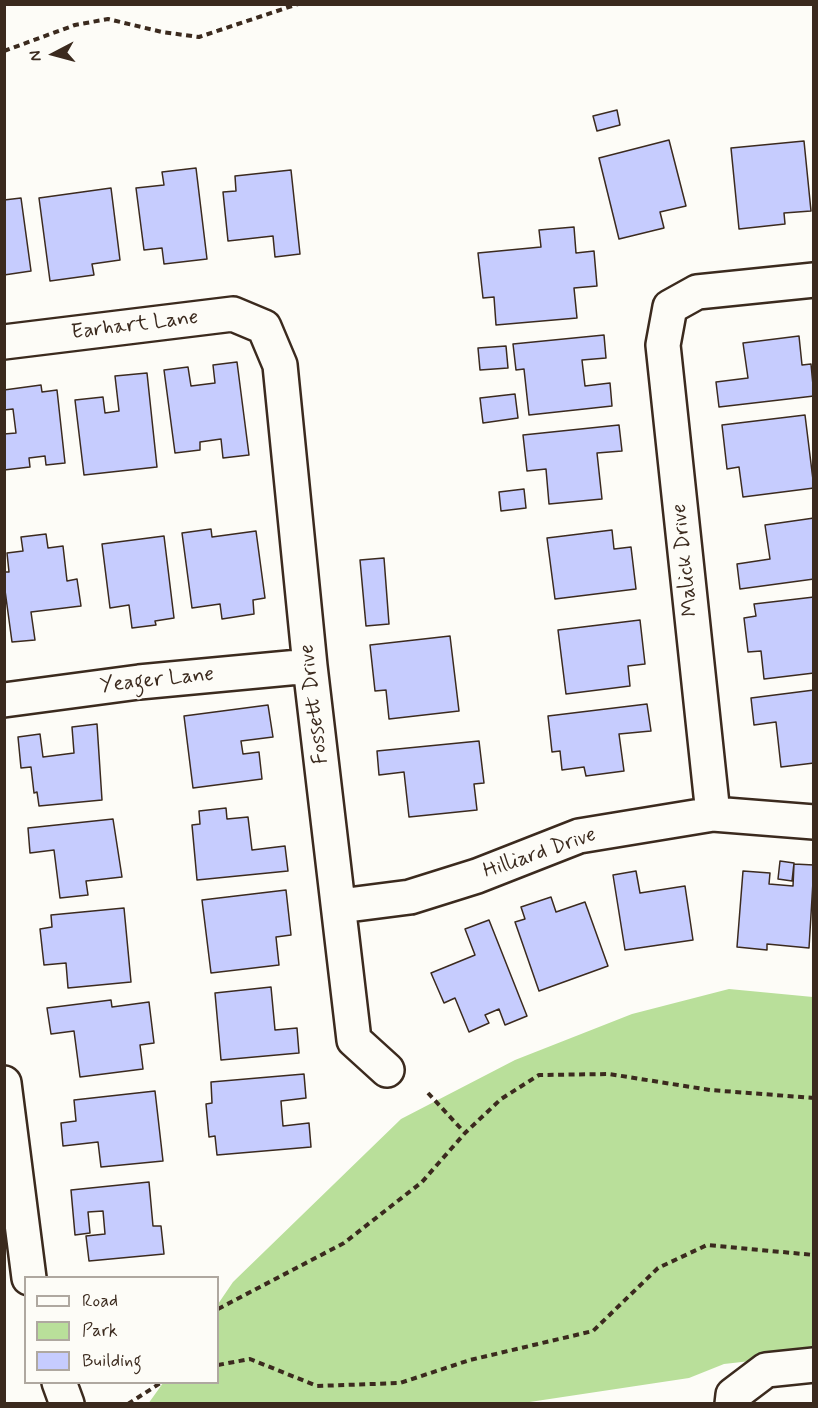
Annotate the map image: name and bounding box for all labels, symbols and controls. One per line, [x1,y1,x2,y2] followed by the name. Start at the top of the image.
[24,24,84,84] north arrow
[25,50,47,62] text: N
[70,306,200,346] street label: Earhart Lane
[668,502,704,618] street label: Malick Drive
[295,643,335,765] street label: Fossett Drive
[99,662,215,700] street label: Yeager Lane
[480,823,600,885] street label: Hilliard Drive
[24,1276,219,1384] legend
[82,1289,118,1313] text: Road
[82,1319,118,1343] text: Park
[82,1349,142,1373] text: Building

